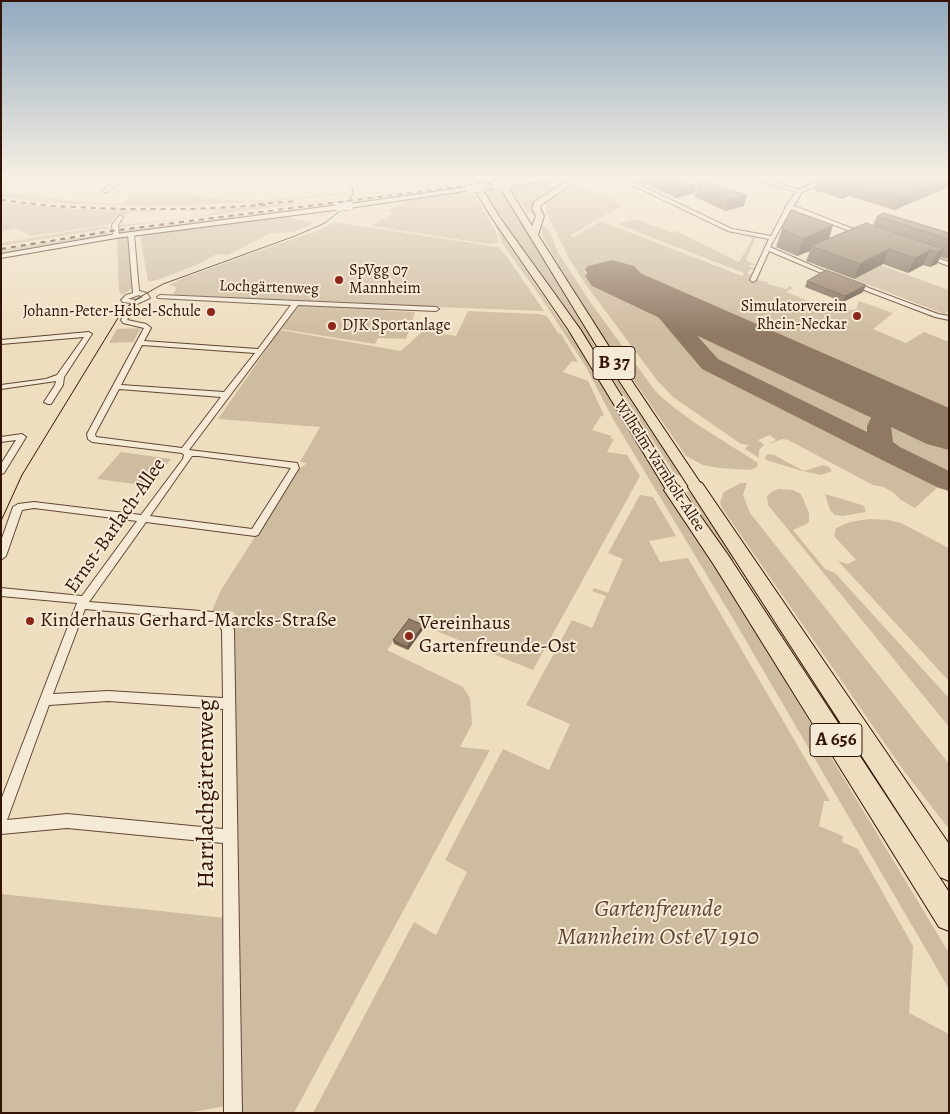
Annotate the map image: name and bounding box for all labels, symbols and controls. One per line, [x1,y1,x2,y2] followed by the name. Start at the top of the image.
[349,261,421,299] place label: SpVgg 07 Mannheim
[333,274,345,286] marker: SpVgg 07 Mannheim
[219,277,319,299] street label: Lochgärtenweg
[741,297,847,335] place label: Simulatorverein Rhein-Neckar
[23,302,201,322] place label: Johann-Peter-Hebel-Schule
[205,306,217,318] marker: Johann-Peter-Hebel-Schule
[851,310,863,322] marker: Simulatorverein Rhein-Neckar
[342,316,451,336] place label: DJK Sportanlage
[326,320,338,332] marker: DJK Sportanlage
[593,346,635,379] road number: B 37
[609,396,709,536] street label: Wilhelm-Varnholt-Allee
[60,454,172,598] street label: Ernst-Barlach-Allee
[40,609,336,633] place label: Kinderhaus Gerhard-Marcks-Straße
[419,612,576,659] place label: Vereinhaus Gartenfreunde-Ost
[24,615,36,627] marker: Kinderhaus Gerhard-Marcks-Straße
[403,630,415,642] marker: Vereinhaus Gartenfreunde-Ost
[193,699,221,889] street label: Harrlachgärtenweg
[810,724,862,756] road number: A 656
[557,896,759,952] park label: Gartenfreunde Mannheim Ost eV 1910

